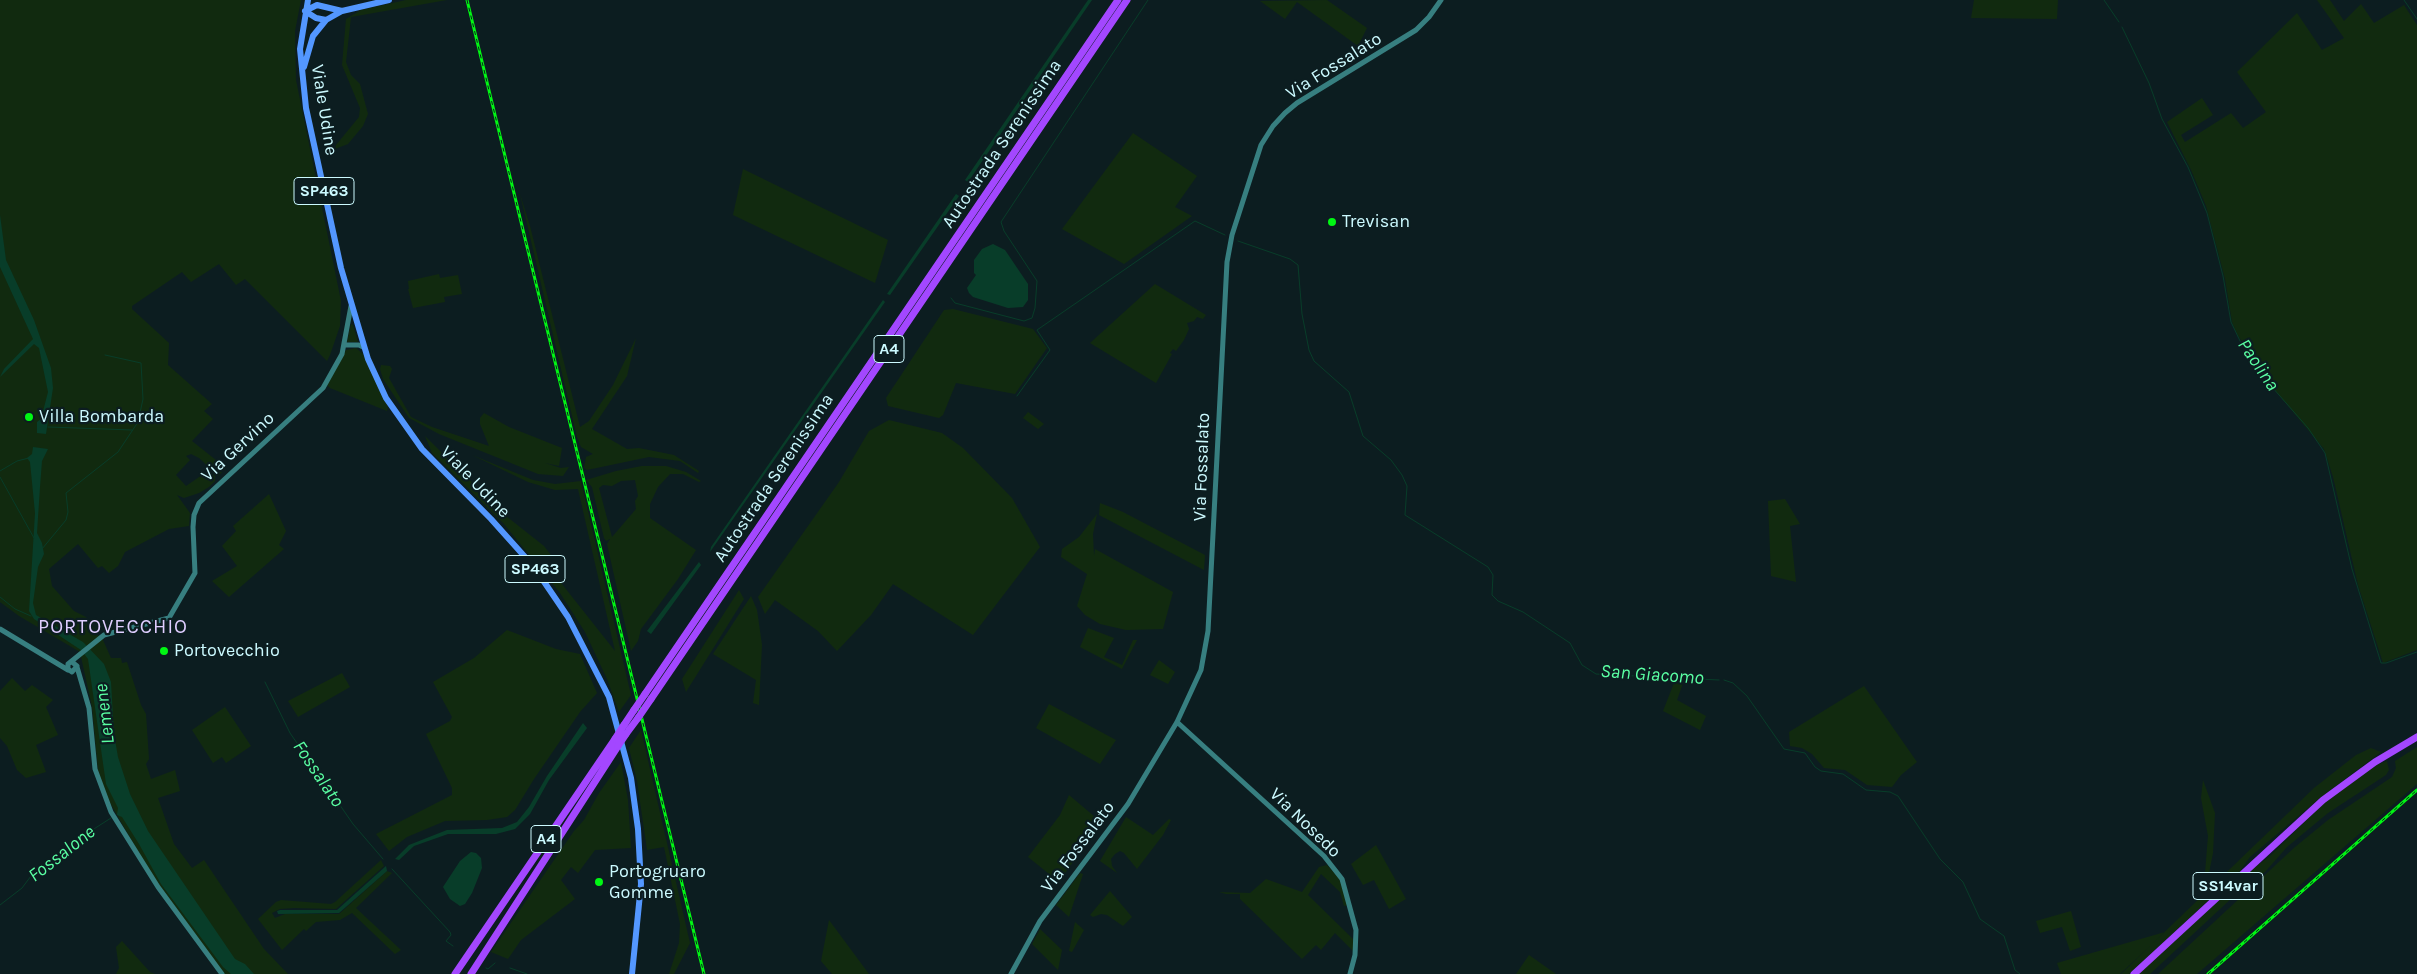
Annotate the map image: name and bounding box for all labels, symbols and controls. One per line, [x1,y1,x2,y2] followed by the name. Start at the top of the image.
[1282,28,1386,104] street label: Via Fossalato
[938,56,1066,232] street label: Autostrada Serenissima
[306,63,342,157] street label: Viale Udine
[294,178,354,205] road number: SP463
[1342,211,1410,233] place label: Trevisan
[1326,216,1338,228] marker: Trevisan
[2232,335,2284,395] water label: Paolina
[874,336,904,362] road number: A4
[710,390,838,566] street label: Autostrada Serenissima
[39,406,164,428] place label: Villa Bombarda
[197,408,279,486] street label: Via Gervino
[23,411,35,423] marker: Villa Bombarda
[1189,412,1215,522] street label: Via Fossalato
[435,441,515,523] street label: Viale Udine
[505,556,565,582] road number: SP463
[37,615,189,639] district label: PORTOVECCHIO
[174,640,280,662] place label: Portovecchio
[158,645,170,657] marker: Portovecchio
[1600,660,1704,690] water label: San Giacomo
[90,682,120,746] water label: Lemene
[287,736,349,812] water label: Fossalato
[1265,784,1345,862] street label: Via Nosedo
[1037,797,1119,897] street label: Via Fossalato
[24,821,100,887] water label: Fossalone
[531,826,561,852] road number: A4
[609,861,706,904] place label: Portogruaro Gomme
[2193,872,2263,899] road number: SS14var
[593,876,605,888] marker: Portogruaro Gomme

